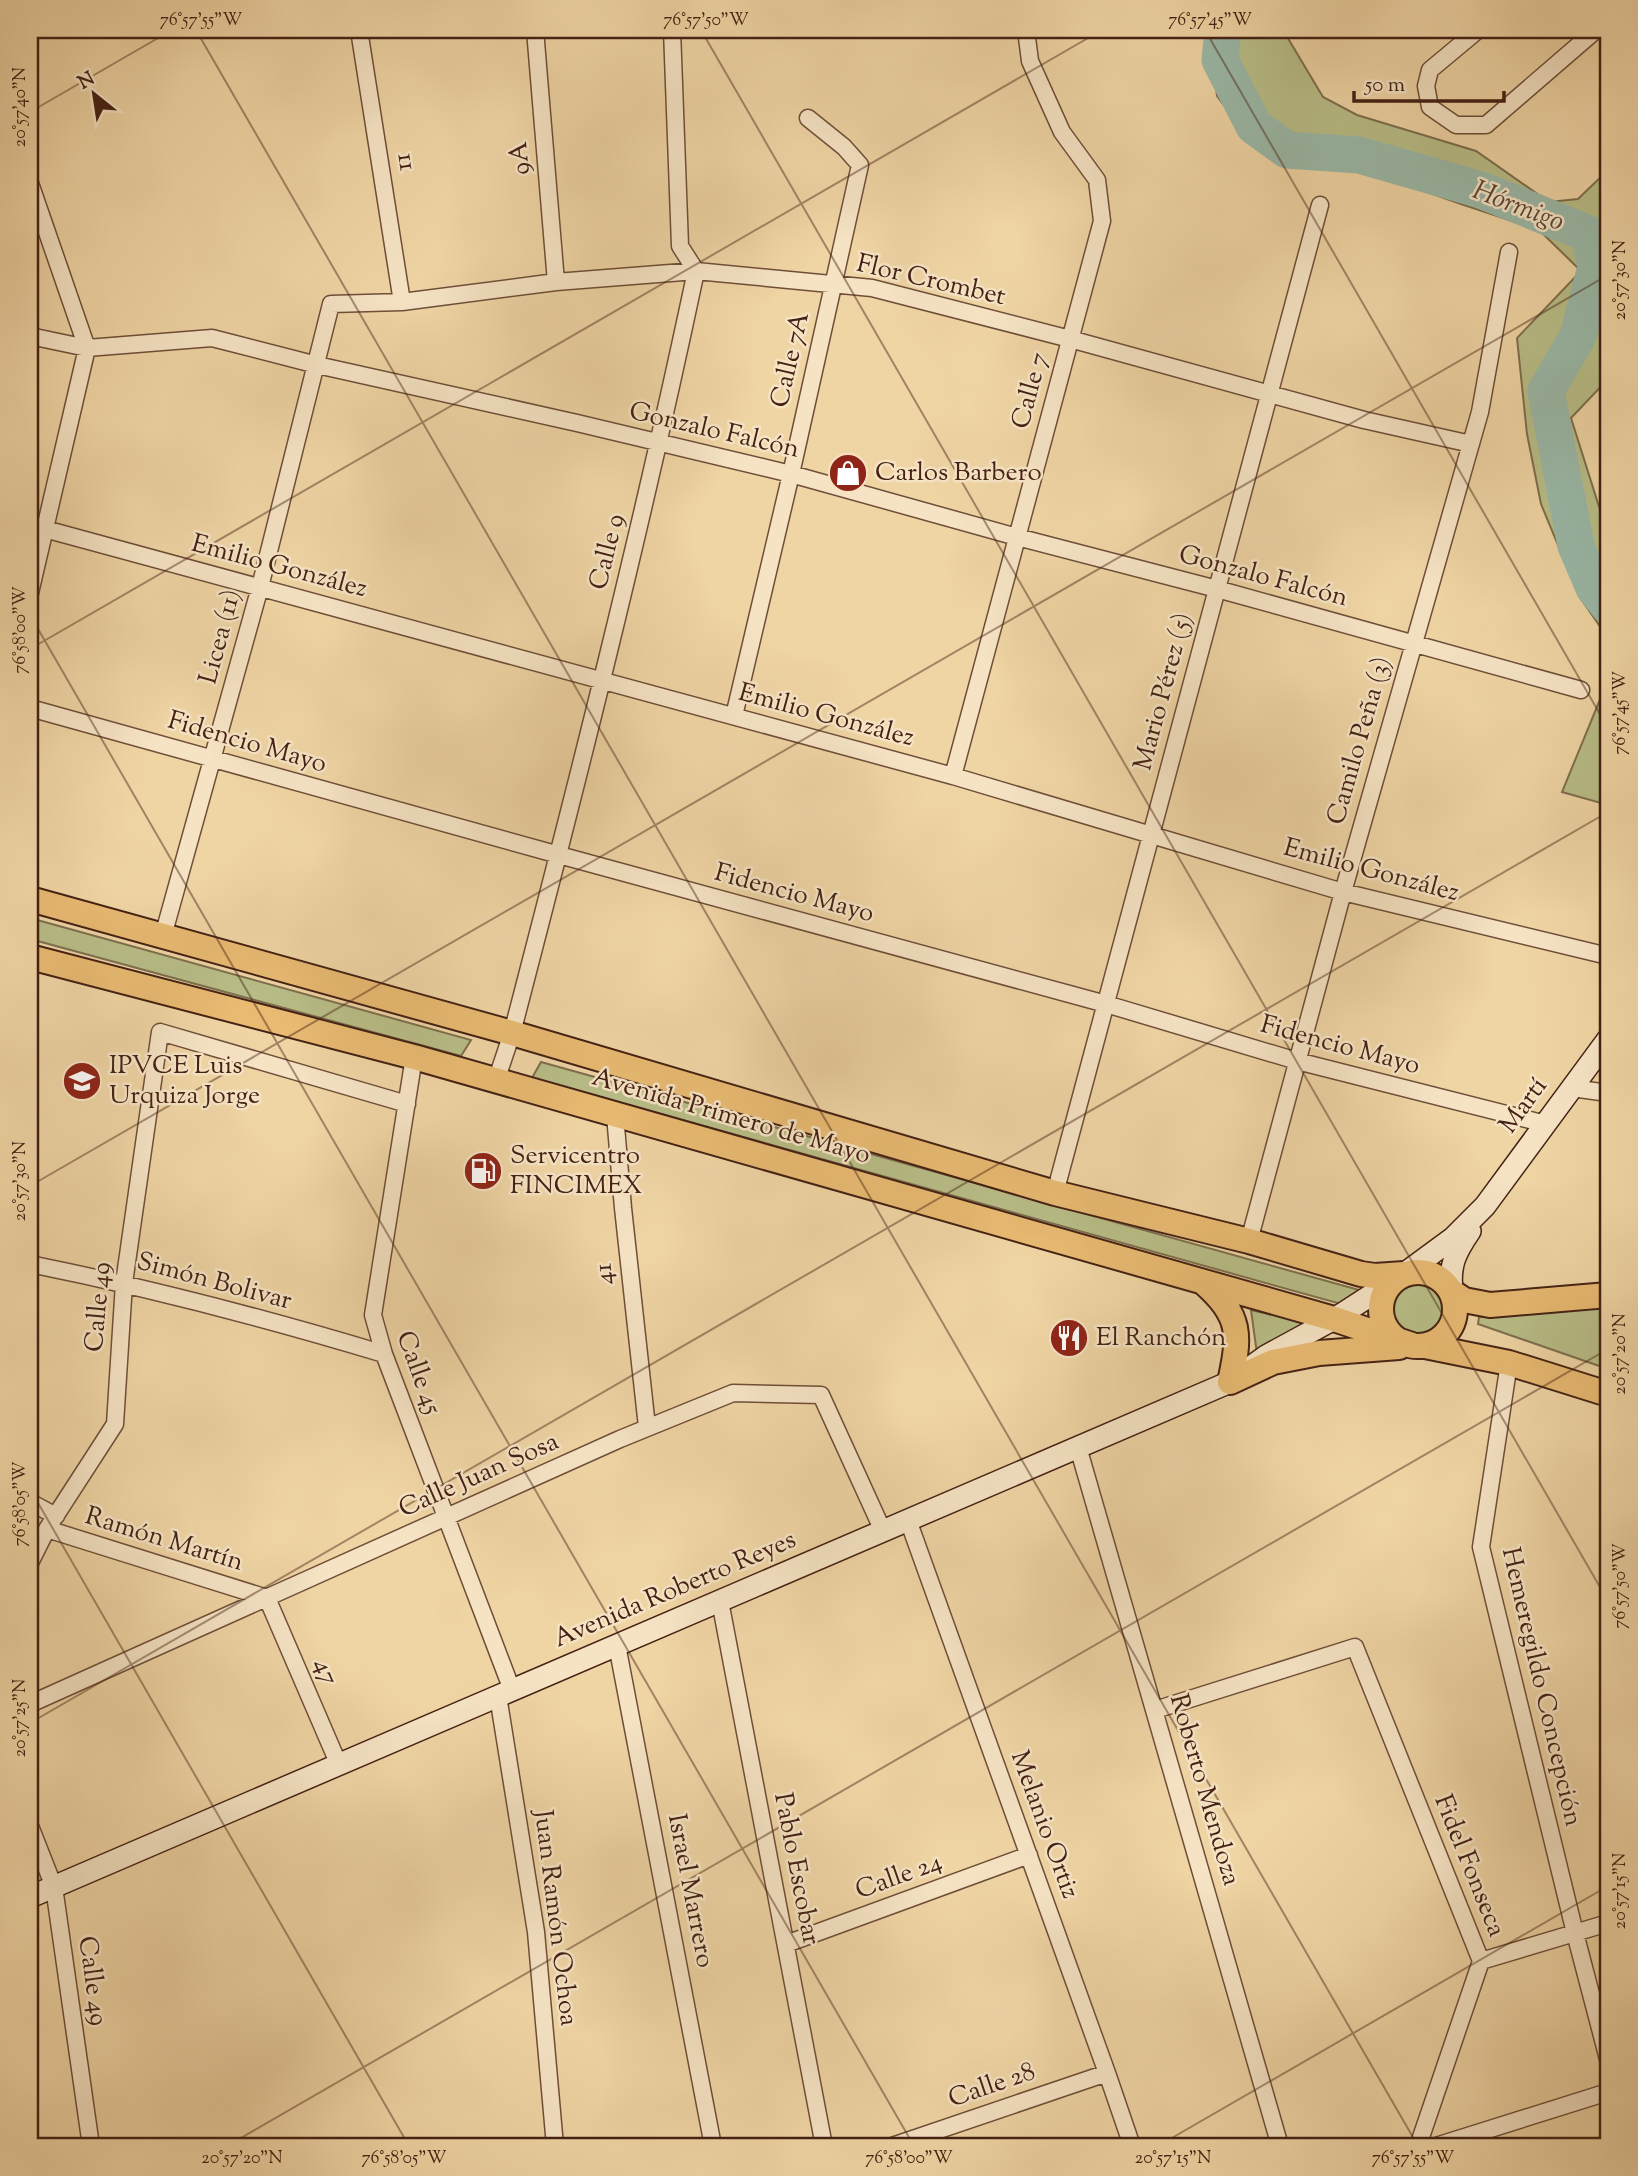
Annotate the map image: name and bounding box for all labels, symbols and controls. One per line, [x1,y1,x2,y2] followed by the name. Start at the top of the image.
[160,8,242,34] text: 76°57'55"W
[663,8,749,34] text: 76°57'50"W
[1168,8,1252,34] text: 76°57'45"W
[60,60,130,130] north arrow
[1354,60,1505,104] scale bar
[73,66,100,97] text: N
[8,67,34,147] text: 20°57'40"N
[1364,71,1405,101] text: 50 m
[501,140,541,176] street label: 9A
[386,150,426,174] street label: 11
[1466,171,1570,243] water label: Hórmigo
[1608,240,1634,320] text: 20°57'30"N
[853,246,1009,316] street label: Flor Crombet
[762,309,820,411] street label: Calle 7A
[1003,349,1059,433] street label: Calle 7
[625,393,803,469] street label: Gonzalo Falcón
[827,452,869,494] shop icon: Carlos Barbero
[875,455,1042,492] place label: Carlos Barbero
[581,510,635,594] street label: Calle 9
[187,526,371,608] street label: Emilio González
[1174,537,1352,617] street label: Gonzalo Falcón
[8,586,34,674] text: 76°58'00"W
[191,586,251,688] street label: Licea (11)
[1125,609,1203,775] street label: Mario Pérez (5)
[1318,653,1402,829] street label: Camilo Peña (3)
[1608,671,1634,755] text: 76°57'45"W
[734,675,918,757] street label: Emilio González
[163,703,331,783] street label: Fidencio Mayo
[1279,830,1463,912] street label: Emilio González
[710,855,878,933] street label: Fidencio Mayo
[1256,1007,1424,1085] street label: Fidencio Mayo
[109,1048,260,1115] place label: IPVCE Luis Urquiza Jorge
[61,1060,103,1102] school or university icon: IPVCE Luis Urquiza Jorge
[587,1060,875,1174] street label: Avenida Primero de Mayo
[1491,1070,1557,1142] street label: Martí
[510,1138,642,1205] place label: Servicentro FINCIMEX
[8,1141,34,1221] text: 20°57'30"N
[462,1150,504,1192] fuel station icon: Servicentro FINCIMEX
[132,1244,296,1321] street label: Simón Bolivar
[77,1261,121,1353] street label: Calle 49
[585,1261,625,1287] street label: 41
[1608,1313,1634,1395] text: 20°57'20"N
[1048,1317,1090,1359] restaurant icon: El Ranchón
[1096,1320,1226,1357] place label: El Ranchón
[386,1326,450,1420] street label: Calle 45
[393,1424,565,1528] street label: Calle Juan Sosa
[8,1462,34,1546] text: 76°58'05"W
[80,1498,248,1582] street label: Ramón Martín
[548,1522,802,1658] street label: Avenida Roberto Reyes
[1608,1543,1634,1629] text: 76°57'50"W
[1491,1544,1591,1830] street label: Hemeregildo Concepción
[303,1653,347,1691] street label: 47
[8,1679,34,1757] text: 20°57'25"N
[1159,1690,1249,1890] street label: Roberto Mendoza
[1000,1746,1088,1904] street label: Melanio Ortiz
[1424,1789,1514,1943] street label: Fidel Fonseca
[763,1790,829,1948] street label: Pablo Escobar
[523,1806,587,2028] street label: Juan Ramón Ochoa
[657,1811,723,1971] street label: Israel Marrero
[850,1844,948,1910] street label: Calle 24
[1608,1853,1634,1929] text: 20°57'15"N
[67,1934,117,2028] street label: Calle 49
[944,2054,1040,2118] street label: Calle 28
[201,2146,283,2172] text: 20°57'20"N
[362,2146,446,2172] text: 76°58'05"W
[865,2146,953,2172] text: 76°58'00"W
[1135,2146,1211,2172] text: 20°57'15"N
[1372,2146,1454,2172] text: 76°57'55"W

